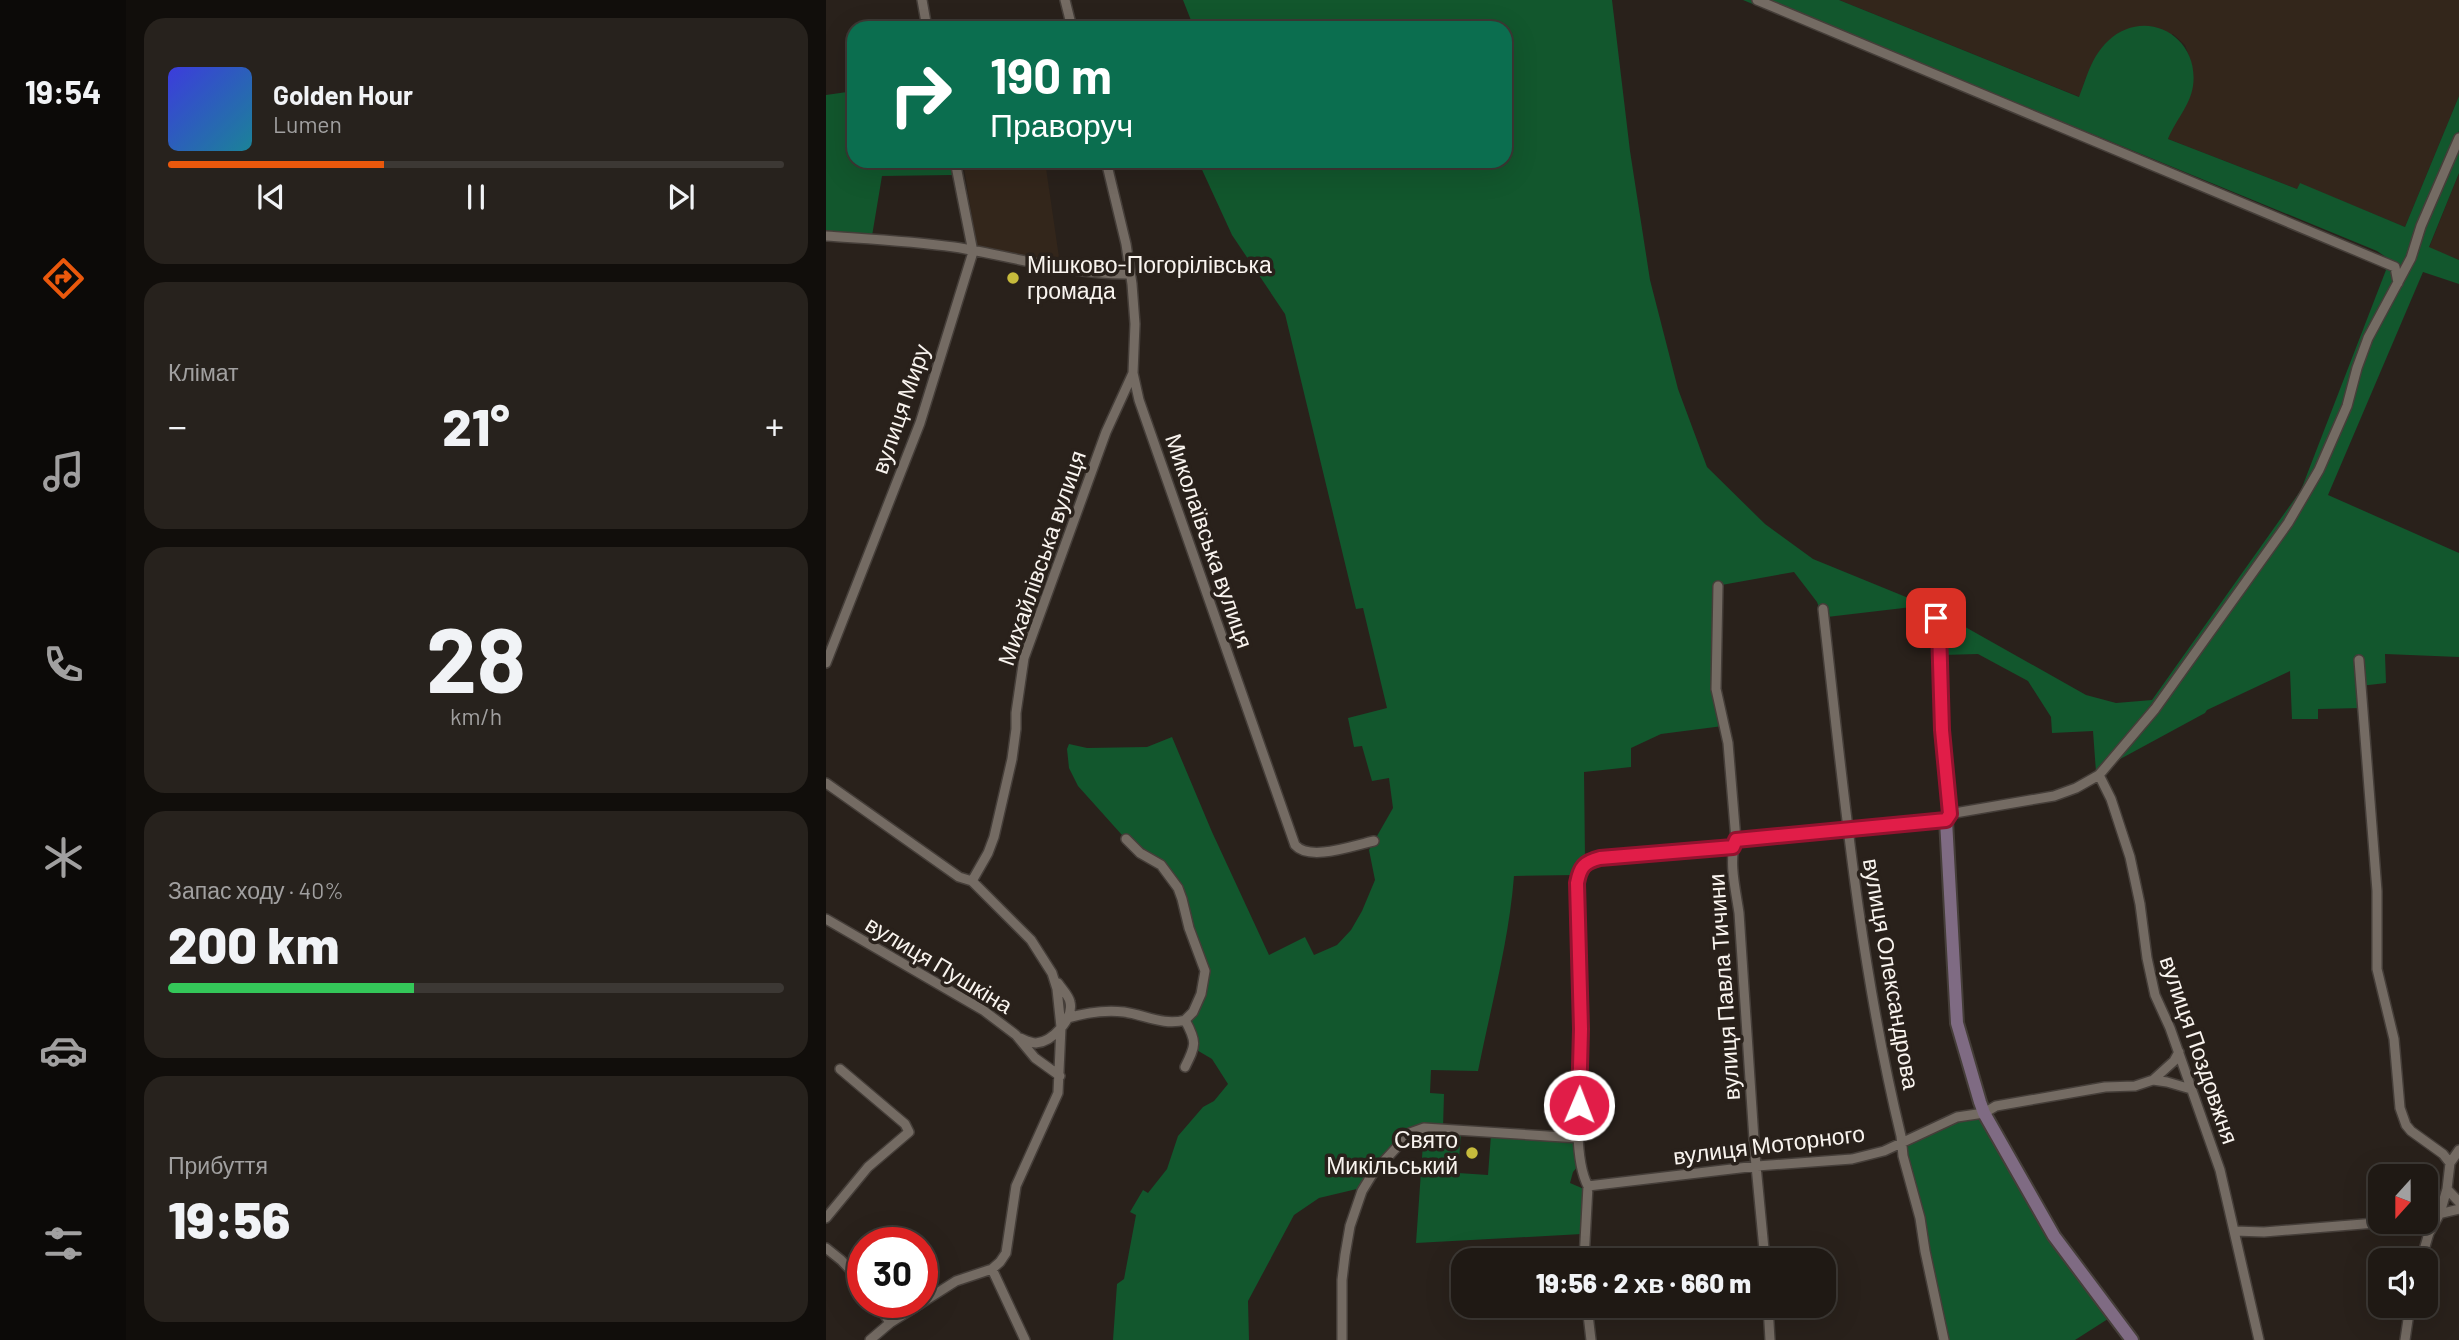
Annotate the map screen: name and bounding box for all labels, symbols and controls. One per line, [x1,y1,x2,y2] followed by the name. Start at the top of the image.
[990,45,1112,104] text: 190 m
[875,49,966,140] icon: right
[25,72,101,110] text: 19:54
[273,79,413,110] text: Golden Hour
[990,105,1133,143] text: Праворуч
[273,110,342,138] text: Lumen
[252,178,290,216] icon: previous
[457,178,495,216] icon: pause
[662,178,700,216] icon: next
[1027,250,1272,304] place label: Мішково-Погорілівська громада
[39,254,88,303] icon: directions
[1005,270,1021,286] marker: Мішково-Погорілівська громада
[865,340,935,477] street label: вулиця Миру
[168,358,239,386] text: Клімат
[442,394,510,456] text: 21°
[168,402,187,448] text: −
[765,402,784,448] text: +
[1160,430,1260,652] street label: Миколаївська вулиця
[39,447,88,496] icon: music
[991,447,1091,669] street label: Михайлівська вулиця
[1906,588,1966,648] pin
[1917,599,1955,637] icon: arrive
[426,602,526,711] text: 28
[39,640,88,689] icon: phone
[450,702,502,730] text: km/h
[39,833,88,882] icon: climate
[1858,856,1926,1092] street label: вулиця Олександрова
[1701,873,1745,1101] street label: вулиця Павла Тичини
[168,876,344,904] text: Запас ходу · 40%
[861,909,1018,1019] street label: вулиця Пушкіна
[168,912,339,974] text: 200 km
[2155,952,2245,1147] street label: вулиця Поздовжня
[39,1026,88,1075] icon: car
[1542,1068,1616,1142] position arrow
[1671,1118,1866,1170] street label: вулиця Моторного
[1326,1125,1458,1179] place label: Свято Микільський
[1464,1145,1480,1161] marker: Свято Микільський
[168,1151,268,1179] text: Прибуття
[2368,1164,2438,1234] north arrow
[2368,1164,2438,1318] map controls
[168,1187,290,1249] text: 19:56
[39,1219,88,1268] icon: filters
[847,1227,938,1318] speed limit sign: 30
[2368,1248,2438,1318] button: sound
[1536,1267,1751,1298] text: 19:56 · 2 хв · 660 m

